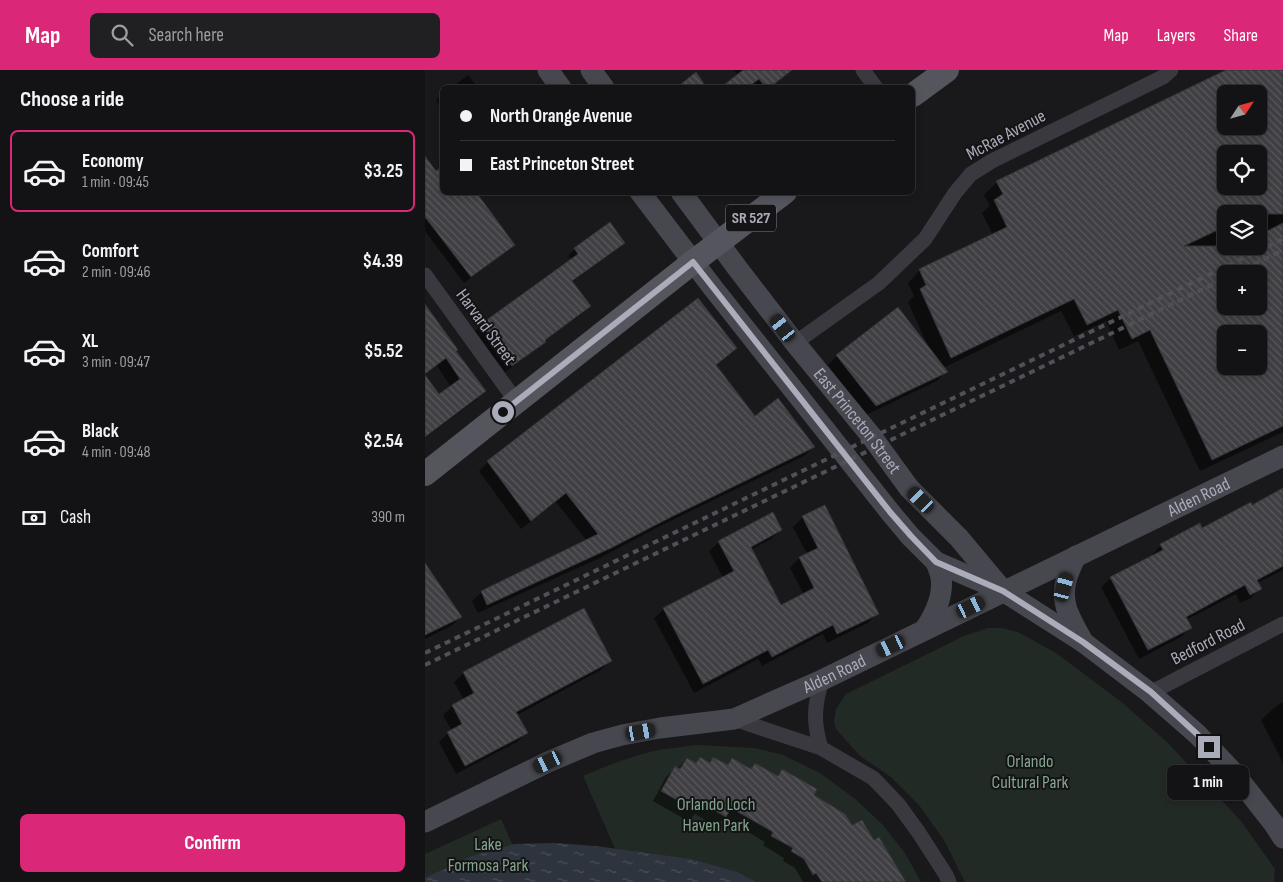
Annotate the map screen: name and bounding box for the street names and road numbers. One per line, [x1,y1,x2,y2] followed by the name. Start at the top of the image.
[963,105,1049,165] street label: McRae Avenue
[726,204,776,232] road number: SR 527
[452,285,521,369] street label: Harvard Street
[809,364,906,478] street label: East Princeton Street
[1163,473,1233,521] street label: Alden Road
[1167,614,1249,670] street label: Bedford Road
[799,650,869,698] street label: Alden Road

